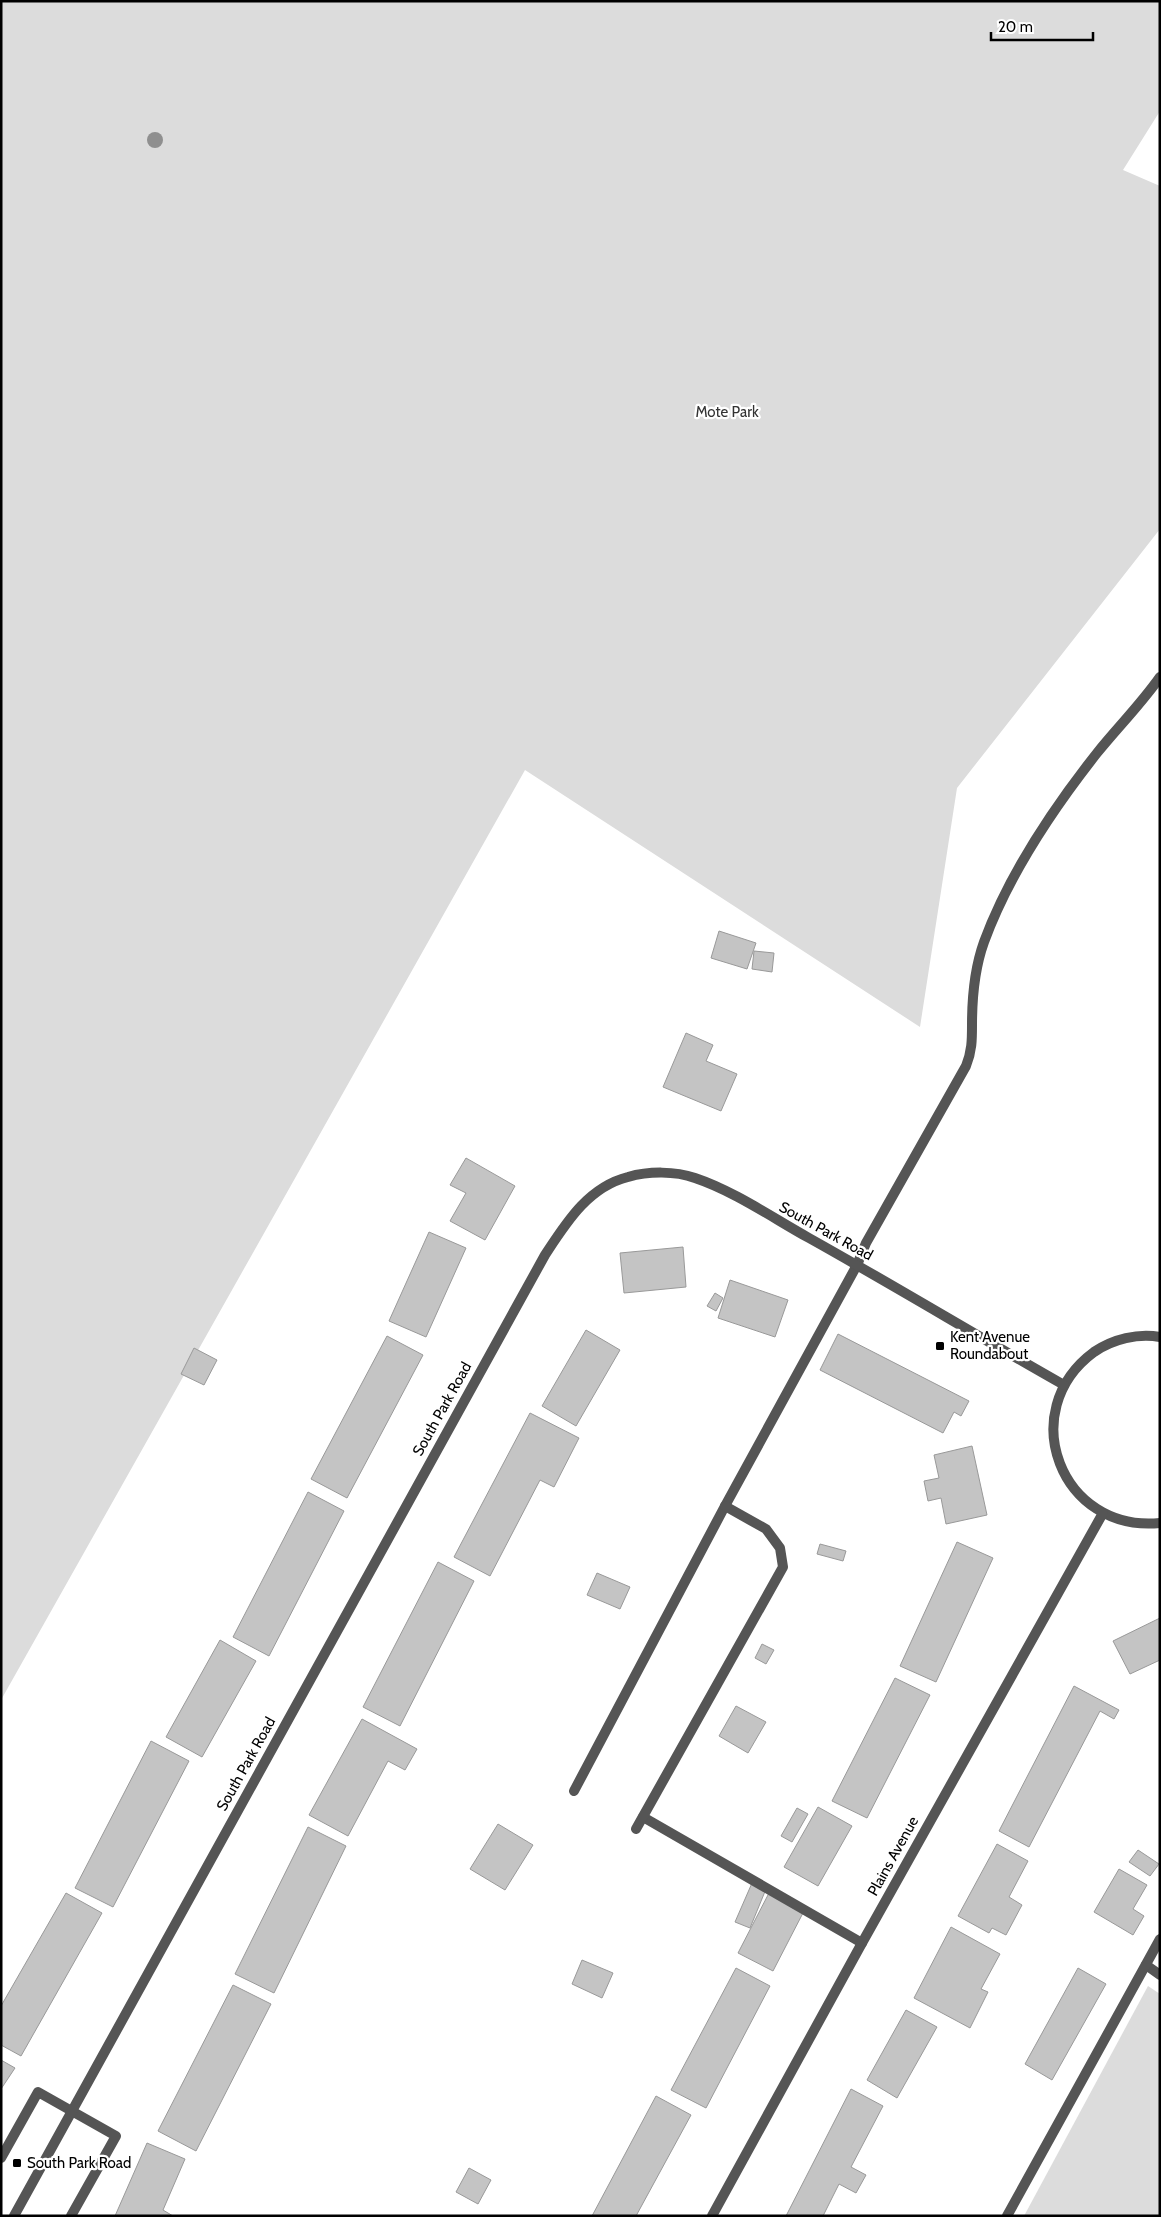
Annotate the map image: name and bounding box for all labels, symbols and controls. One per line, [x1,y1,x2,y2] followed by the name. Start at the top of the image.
[991,10,1094,42] scale bar
[998,18,1033,36] text: 20 m
[695,403,759,421] park label: Mote Park
[776,1198,876,1264] street label: South Park Road
[950,1328,1030,1363] place label: Kent Avenue Roundabout
[934,1340,946,1352] marker: Kent Avenue Roundabout
[409,1359,475,1459] street label: South Park Road
[213,1714,279,1814] street label: South Park Road
[864,1813,922,1899] street label: Plains Avenue
[27,2154,131,2172] place label: South Park Road
[11,2157,23,2169] marker: South Park Road

